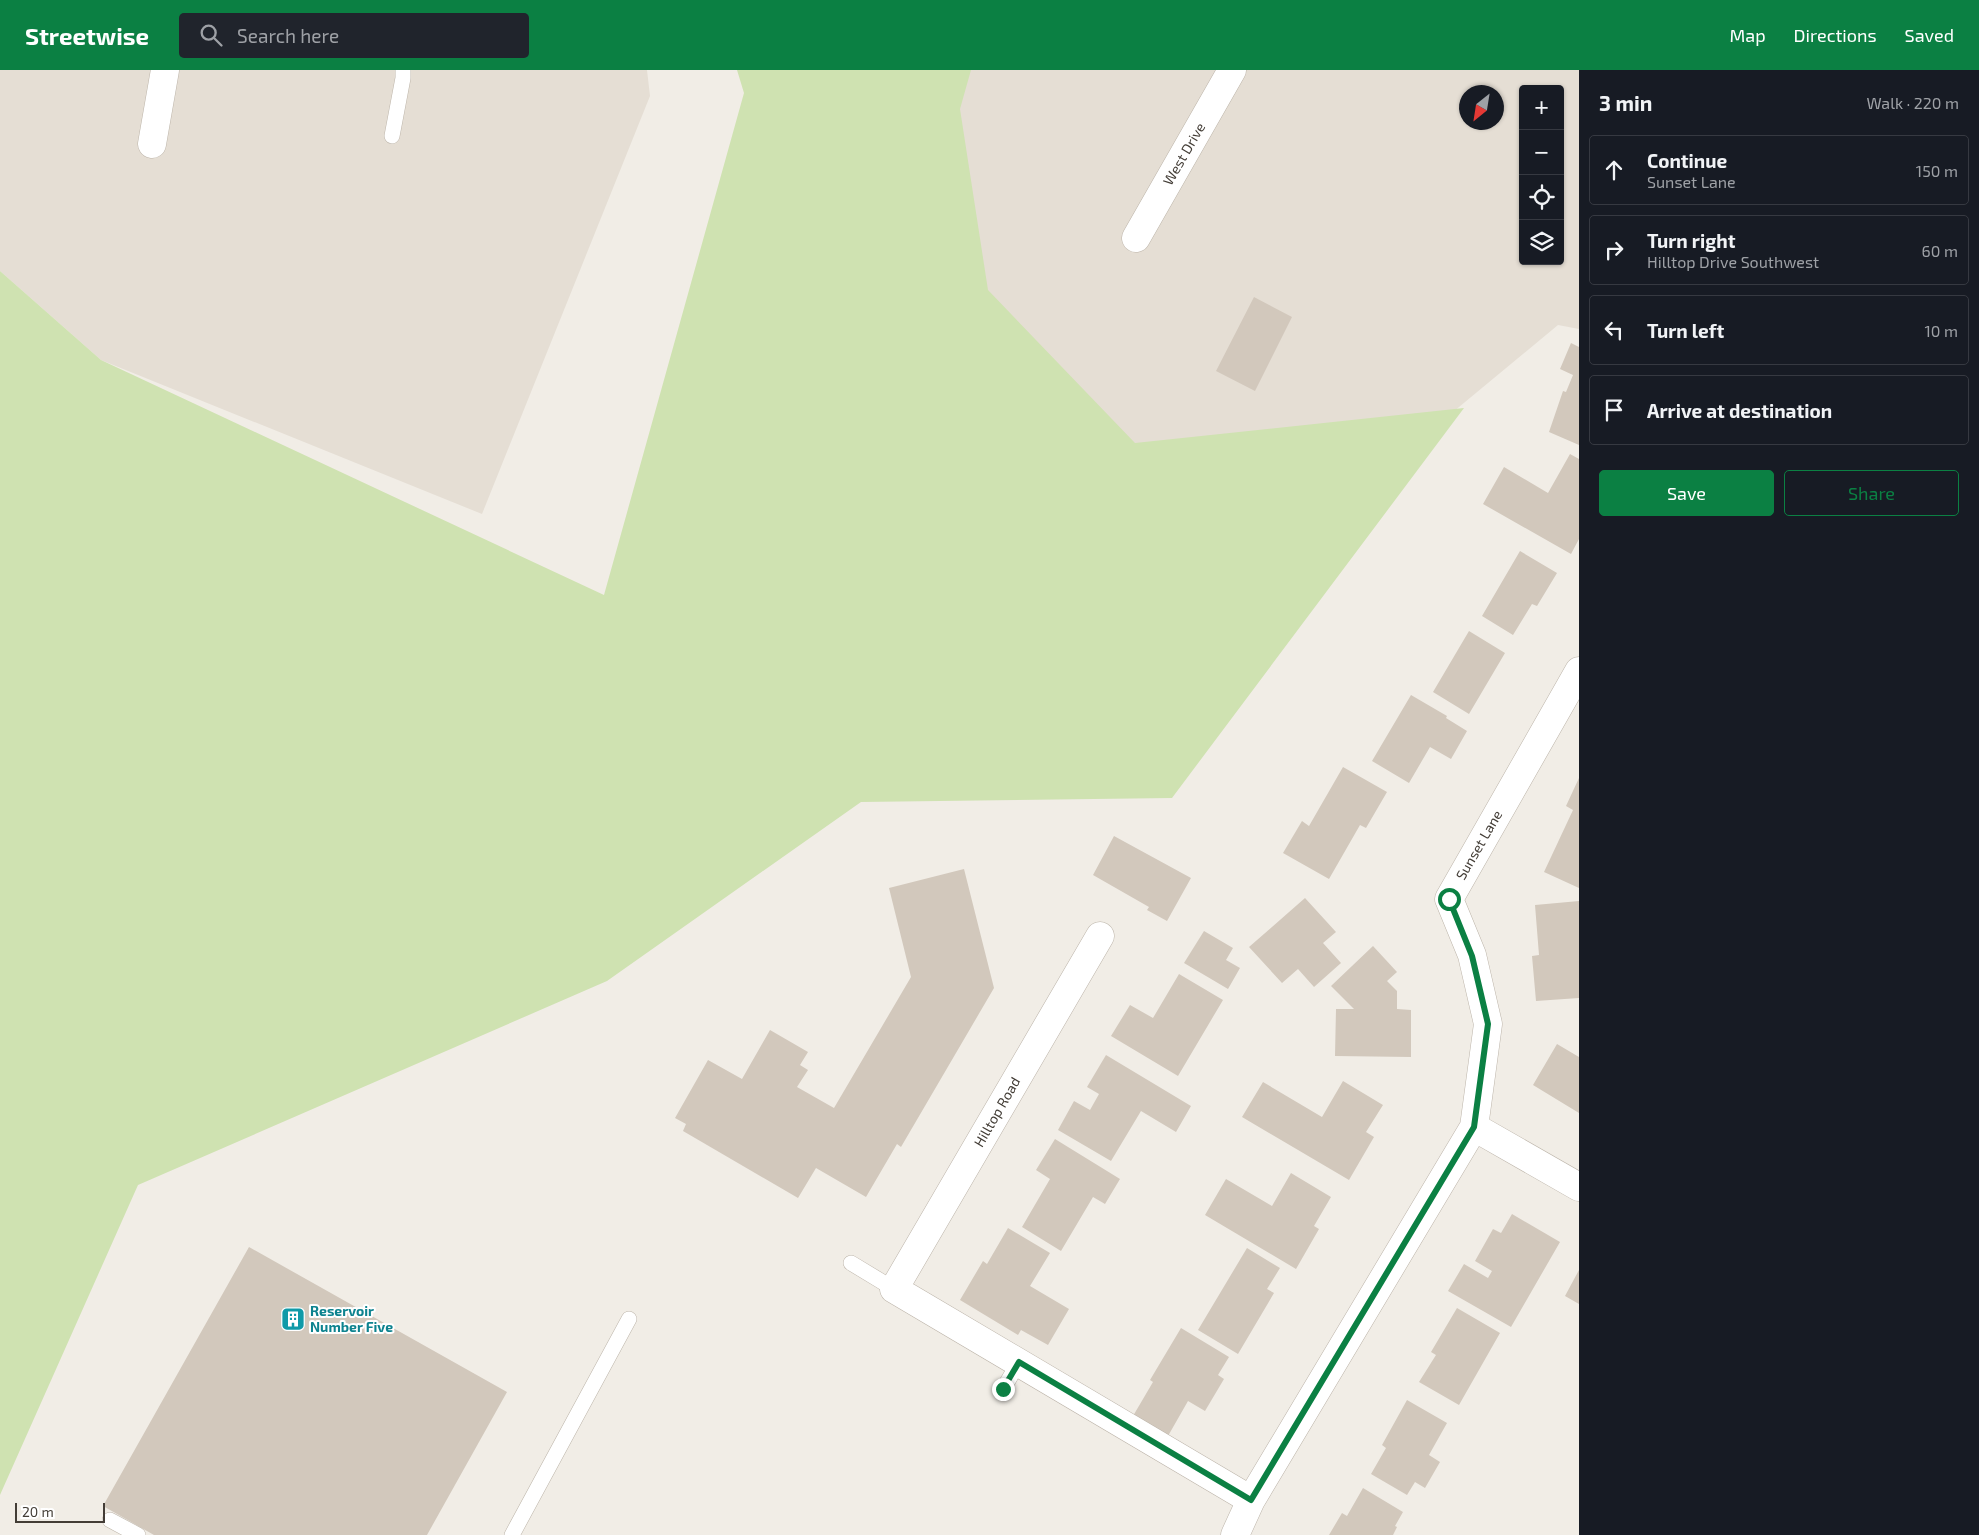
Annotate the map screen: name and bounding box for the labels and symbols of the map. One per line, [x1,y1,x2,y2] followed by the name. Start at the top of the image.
[1459,85,1504,130] north arrow
[1159,119,1208,188] street label: West Drive
[1452,807,1505,883] street label: Sunset Lane
[1438,888,1461,911] route start
[970,1074,1023,1150] street label: Hilltop Road
[310,1302,393,1335] place label: Reservoir Number Five
[280,1306,306,1332] building icon: Reservoir Number Five
[992,1378,1015,1401] route end
[15,1500,105,1523] scale bar

